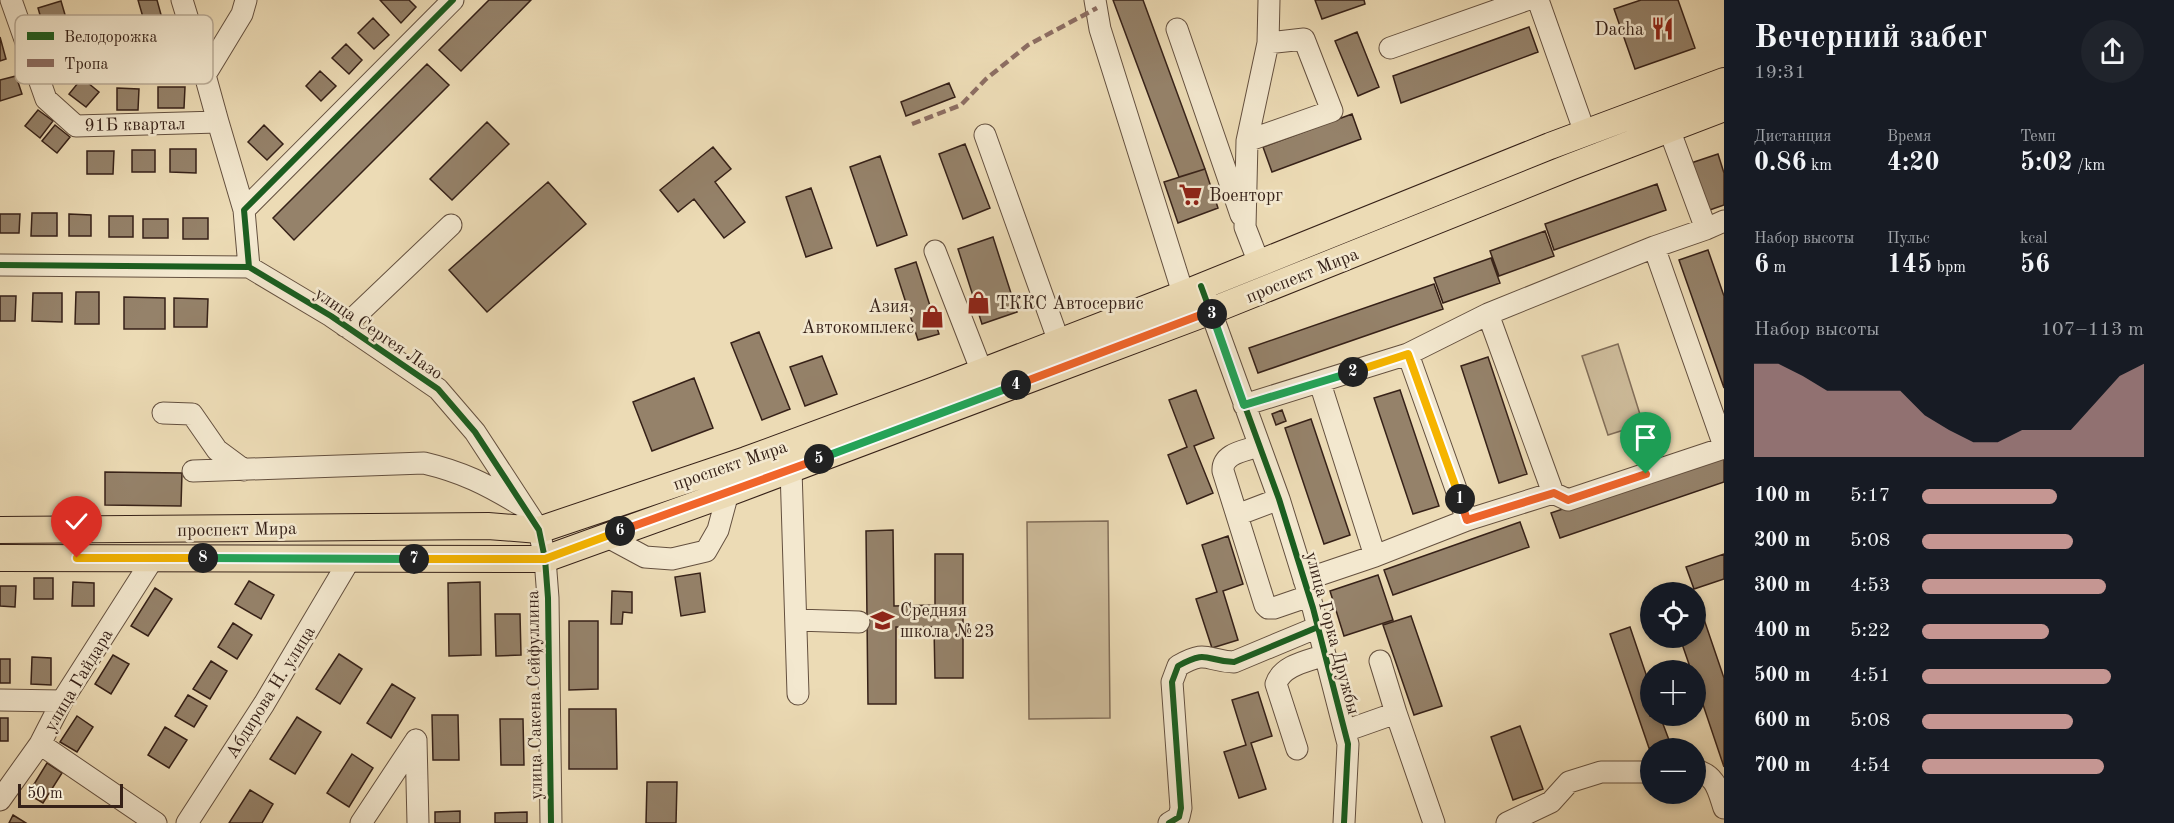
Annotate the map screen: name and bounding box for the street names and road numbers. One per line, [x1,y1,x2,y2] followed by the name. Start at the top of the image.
[84,115,186,135] street label: 91Б квартал
[1244,245,1361,307] street label: проспект Мира
[311,284,446,383] street label: улица Сергея Лазо
[671,438,790,494] street label: проспект Мира
[177,520,297,540] street label: проспект Мира
[1302,550,1362,717] street label: улица Горка Дружбы
[524,590,547,800] street label: улица Сакена Сейфуллина
[223,623,319,762] street label: Абдирова Н. улица
[41,626,117,735] street label: улица Гайдара

